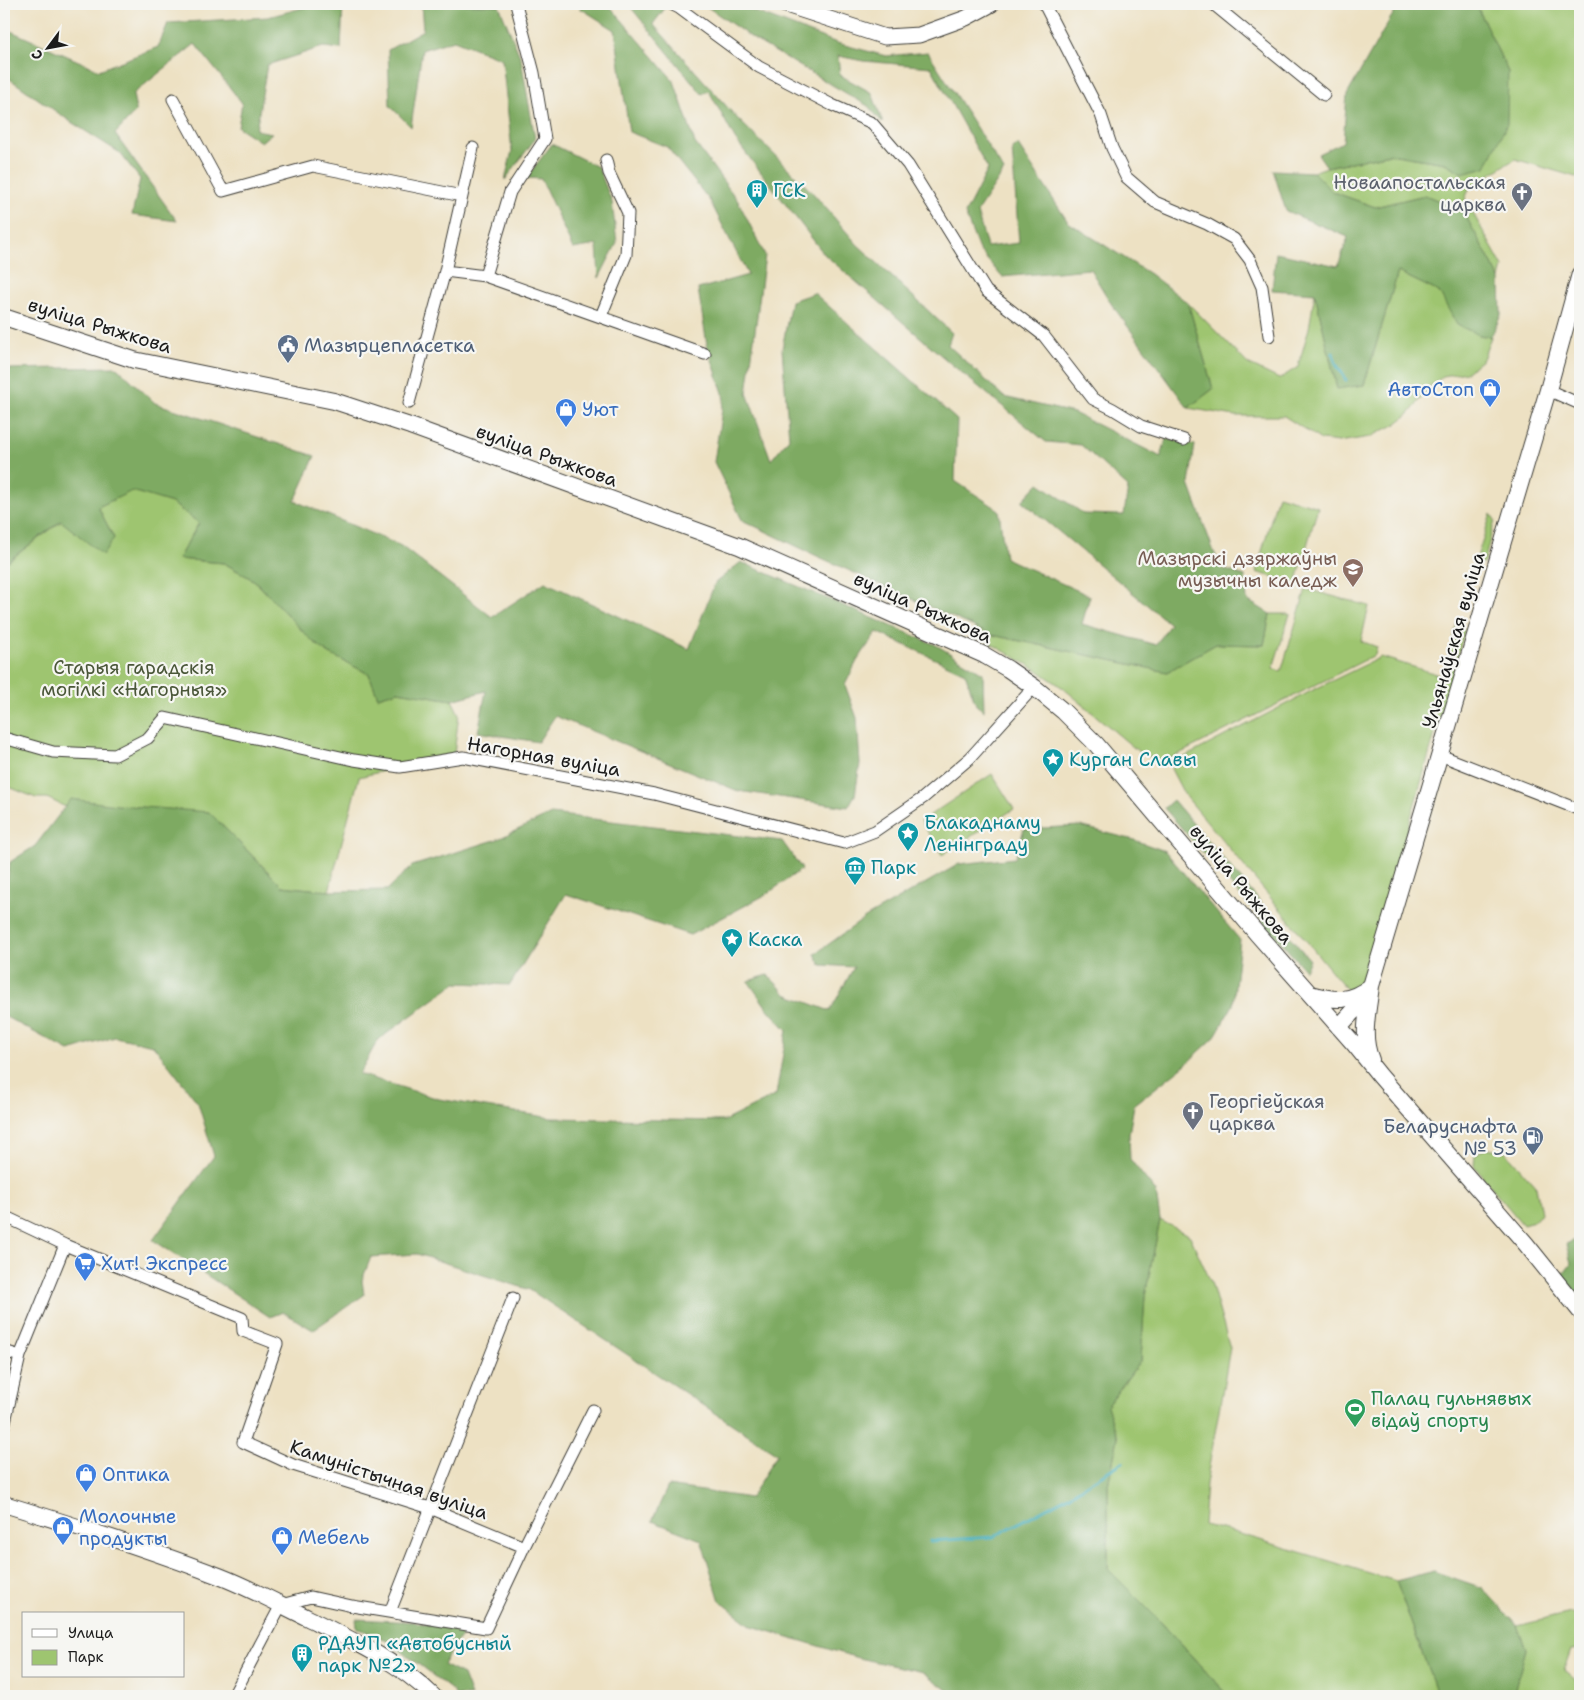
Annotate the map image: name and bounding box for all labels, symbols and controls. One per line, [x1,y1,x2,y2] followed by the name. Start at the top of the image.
[22,22,72,72] north arrow
[27,46,47,63] text: С
[1333,170,1506,217] place label: Новаапостальская царква
[745,178,769,209] building icon: ГСК
[773,178,806,203] place label: ГСК
[1510,181,1534,212] church icon: Новаапостальская царква
[25,292,175,359] street label: вуліца Рыжкова
[276,333,300,364] public building icon: Мазырцепласетка
[304,333,475,358] place label: Мазырцепласетка
[1387,377,1474,402] place label: АвтоСтоп
[1478,377,1502,408] shop icon: АвтоСтоп
[554,397,578,428] shop icon: Уют
[582,397,619,422] place label: Уют
[473,418,621,493] street label: вуліца Рыжкова
[1137,546,1337,593] place label: Мазырскі дзяржаўны музычны каледж
[1416,549,1491,731] street label: Ульянаўская вуліца
[1341,557,1365,588] school or university icon: Мазырскі дзяржаўны музычны каледж
[850,566,996,649] street label: вуліца Рыжкова
[41,655,227,702] park label: Старыя гарадскія могілкі «Нагорныя»
[465,731,623,782] street label: Нагорная вуліца
[1041,747,1065,778] place icon: Курган Славы
[1069,747,1197,772] place label: Курган Славы
[924,810,1041,857] place label: Блакаднаму Ленінграду
[1184,819,1299,949] street label: вуліца Рыжкова
[896,821,920,852] place icon: Блакаднаму Ленінграду
[843,855,867,886] museum icon: Парк
[871,855,916,880] place label: Парк
[720,927,744,958] place icon: Каска
[748,927,803,952] place label: Каска
[1209,1089,1325,1136] place label: Георгіеўская царква
[1181,1100,1205,1131] church icon: Георгіеўская царква
[1383,1114,1517,1161] place label: Беларуснафта № 53
[1521,1125,1545,1156] fuel station icon: Беларуснафта № 53
[73,1251,97,1282] supermarket icon: Хит! Экспресс
[101,1251,228,1276] place label: Хит! Экспресс
[1371,1386,1532,1433] place label: Палац гульнявых відаў спорту
[1343,1397,1367,1428] sports icon: Палац гульнявых відаў спорту
[286,1434,491,1525] street label: Камуністычная вуліца
[74,1462,98,1493] shop icon: Оптика
[102,1462,170,1487] place label: Оптика
[79,1504,177,1551] place label: Молочные продукты
[51,1515,75,1546] shop icon: Молочные продукты
[270,1525,294,1556] shop icon: Мебель
[298,1525,369,1550] place label: Мебель
[22,1612,185,1678] legend
[68,1623,114,1643] text: Улица
[318,1631,512,1678] place label: РДАУП «Автобусный парк №2»
[290,1642,314,1673] building icon: РДАУП «Автобусный парк №2»
[68,1647,104,1667] text: Парк

